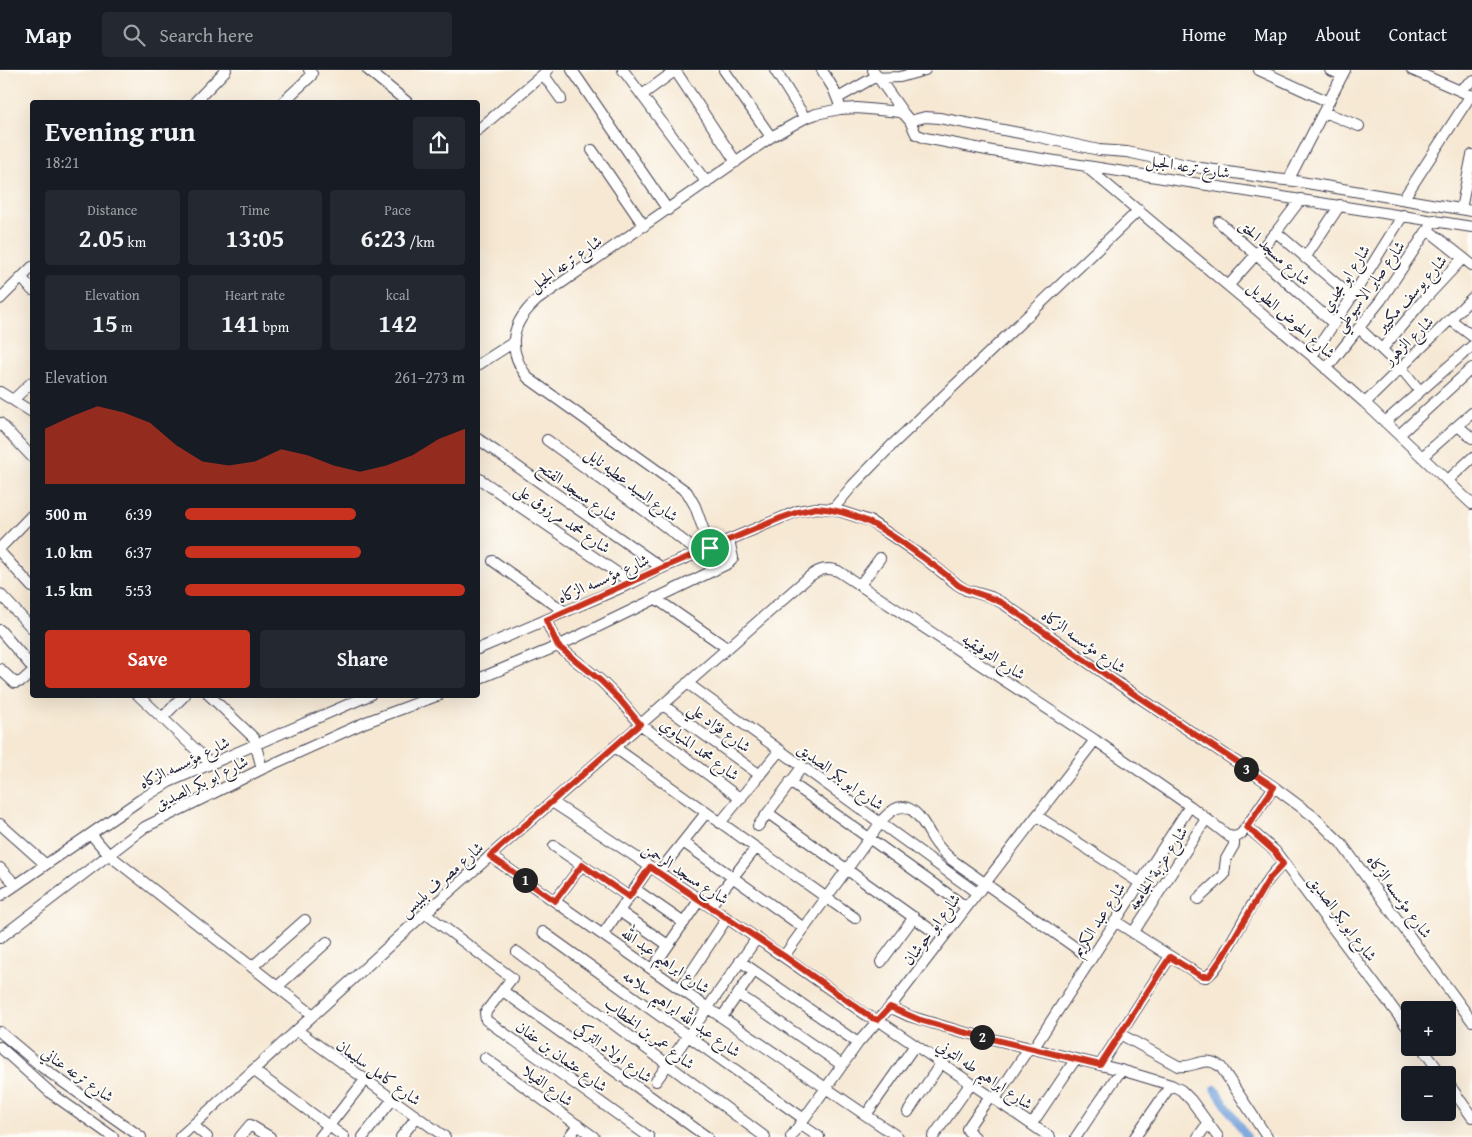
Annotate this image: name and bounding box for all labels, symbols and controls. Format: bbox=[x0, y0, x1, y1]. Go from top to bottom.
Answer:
search box bbox=[102, 12, 452, 57]
text: Map bbox=[25, 17, 72, 52]
icon: search bbox=[120, 21, 148, 49]
text: Search here bbox=[160, 21, 253, 49]
text: Home bbox=[1182, 21, 1226, 48]
text: Map bbox=[1254, 21, 1287, 48]
text: About bbox=[1315, 21, 1361, 48]
text: Contact bbox=[1389, 21, 1447, 48]
text: Evening run bbox=[45, 110, 196, 151]
button: share bbox=[413, 117, 465, 169]
street label: شارع ترعه الجبل bbox=[1144, 148, 1232, 186]
text: 18:21 bbox=[45, 150, 80, 174]
text: Distance bbox=[87, 200, 137, 220]
text: Time bbox=[240, 200, 270, 220]
text: Pace bbox=[384, 200, 411, 220]
street label: شارع مسجد الحق bbox=[1232, 213, 1316, 292]
text: 2.05 bbox=[79, 220, 124, 256]
text: 13:05 bbox=[226, 220, 284, 256]
text: 6:23 bbox=[361, 220, 407, 256]
street label: شارع ترعه الجبل bbox=[523, 229, 608, 299]
text: km bbox=[124, 232, 146, 252]
text: /km bbox=[407, 232, 435, 252]
street label: شارع صابر الاسيوطي bbox=[1328, 235, 1414, 339]
street label: شارع ابو مجدي bbox=[1314, 239, 1378, 318]
street label: شارع يوسف مكيير bbox=[1368, 249, 1454, 340]
street label: شارع الحوض الطويل bbox=[1242, 274, 1341, 365]
text: Elevation bbox=[85, 285, 140, 305]
text: Heart rate bbox=[225, 285, 285, 305]
text: kcal bbox=[386, 285, 410, 305]
text: 15 bbox=[92, 305, 118, 341]
text: 141 bbox=[221, 305, 260, 341]
text: 142 bbox=[378, 305, 417, 341]
street label: شارع الزهور bbox=[1376, 310, 1440, 373]
text: m bbox=[118, 317, 133, 337]
text: bpm bbox=[260, 317, 289, 337]
text: Elevation bbox=[45, 365, 108, 389]
text: 261–273 m bbox=[395, 365, 465, 389]
street label: شارع السيد عطيه نايل bbox=[579, 441, 684, 529]
street label: شارع مسجد الفتح bbox=[531, 455, 623, 530]
street label: شارع محمد مرزوق على bbox=[509, 477, 616, 561]
text: 500 m bbox=[45, 502, 87, 526]
text: 6:39 bbox=[125, 502, 152, 526]
pin bbox=[689, 527, 731, 569]
icon: arrive bbox=[696, 534, 724, 562]
text: 1.0 km bbox=[45, 540, 92, 564]
text: 6:37 bbox=[125, 540, 152, 564]
street label: شارع مؤسسه الزكاه bbox=[553, 547, 654, 611]
text: 1.5 km bbox=[45, 578, 92, 602]
text: 5:53 bbox=[125, 578, 152, 602]
street label: شارع مؤسسه الزكاه bbox=[1036, 603, 1131, 681]
street label: شارع التوفيقيه bbox=[956, 626, 1031, 687]
button: Save bbox=[45, 630, 250, 688]
button: Share bbox=[260, 630, 465, 688]
street label: شارع فؤاد علي bbox=[681, 696, 756, 761]
street label: شارع محمد المنياوي bbox=[654, 712, 745, 788]
street label: شارع مؤسسه الزكاه bbox=[135, 730, 234, 796]
street label: شارع ابو بكر الصديق bbox=[791, 736, 889, 817]
street label: شارع ابو بكر الصديق bbox=[150, 749, 253, 817]
pin: 3 bbox=[1234, 756, 1258, 782]
text: 3 bbox=[1243, 759, 1250, 779]
street label: شارع عزبة الجامعه bbox=[1121, 821, 1195, 916]
street label: شارع مصرف بلبيس bbox=[393, 835, 490, 924]
street label: شارع مسجد الرحمن bbox=[637, 836, 734, 912]
street label: شارع مؤسسه الزكاه bbox=[1360, 849, 1439, 944]
pin: 1 bbox=[512, 868, 538, 892]
text: 1 bbox=[522, 870, 529, 890]
street label: شارع ابو بكر الصديق bbox=[1301, 870, 1383, 967]
street label: شارع عبد الكريم bbox=[1065, 877, 1134, 963]
street label: شارع ابو حوشان bbox=[896, 888, 968, 971]
street label: شارع ابراهيم عبد الله bbox=[614, 921, 715, 1004]
street label: شارع عبد الله ابراهيم سلامه bbox=[615, 963, 746, 1067]
street label: شارع عمر بن الخطاب bbox=[598, 991, 700, 1077]
map controls bbox=[1401, 1001, 1456, 1121]
button: + bbox=[1401, 1001, 1456, 1056]
street label: شارع عثمان بن عفان bbox=[510, 1014, 613, 1099]
street label: شارع اولاد التركي bbox=[569, 1016, 658, 1090]
pin: 2 bbox=[970, 1024, 994, 1050]
text: 2 bbox=[979, 1027, 986, 1047]
street label: شارع كامل سليمان bbox=[330, 1033, 427, 1113]
street label: شارع ابراهيم طه التوني bbox=[929, 1033, 1038, 1119]
street label: شارع ترعه عناني bbox=[36, 1040, 119, 1110]
street label: شارع الفيلا bbox=[516, 1058, 579, 1114]
button: − bbox=[1401, 1066, 1456, 1121]

